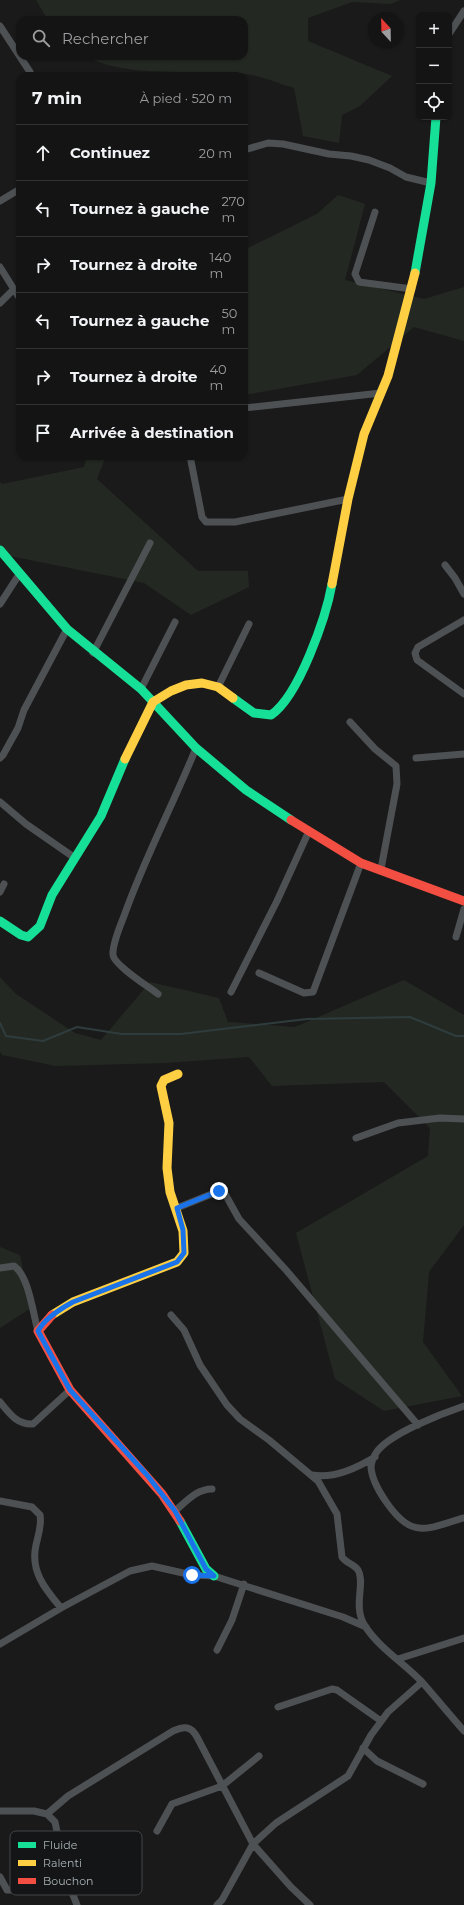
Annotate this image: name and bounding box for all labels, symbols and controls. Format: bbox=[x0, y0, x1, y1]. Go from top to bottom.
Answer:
north arrow bbox=[368, 12, 404, 48]
map controls bbox=[416, 12, 452, 120]
button: + bbox=[416, 12, 452, 48]
search box bbox=[16, 16, 248, 60]
icon: search bbox=[30, 27, 52, 49]
text: Rechercher bbox=[62, 29, 149, 48]
button: − bbox=[416, 48, 452, 84]
button: locate bbox=[416, 84, 452, 120]
text: 7 min bbox=[32, 88, 82, 108]
text: À pied · 520 m bbox=[140, 90, 232, 106]
icon: ahead bbox=[32, 142, 54, 164]
text: Continuez bbox=[70, 143, 150, 162]
text: 20 m bbox=[199, 145, 232, 161]
text: 270 m bbox=[221, 193, 245, 225]
icon: left bbox=[32, 198, 54, 220]
text: Tournez à gauche bbox=[70, 199, 209, 218]
text: 140 m bbox=[210, 249, 231, 281]
icon: right bbox=[32, 254, 54, 276]
text: Tournez à droite bbox=[70, 255, 198, 274]
text: 50 m bbox=[221, 305, 237, 337]
icon: left bbox=[32, 310, 54, 332]
text: Tournez à gauche bbox=[70, 311, 209, 330]
text: 40 m bbox=[210, 361, 227, 393]
icon: right bbox=[32, 366, 54, 388]
text: Tournez à droite bbox=[70, 367, 198, 386]
icon: arrive bbox=[32, 422, 54, 444]
text: Arrivée à destination bbox=[70, 423, 234, 442]
route end bbox=[210, 1182, 228, 1200]
route start bbox=[183, 1566, 201, 1584]
legend bbox=[10, 1831, 142, 1895]
text: Fluide bbox=[43, 1838, 78, 1852]
text: Ralenti bbox=[43, 1856, 82, 1870]
text: Bouchon bbox=[43, 1874, 93, 1888]

